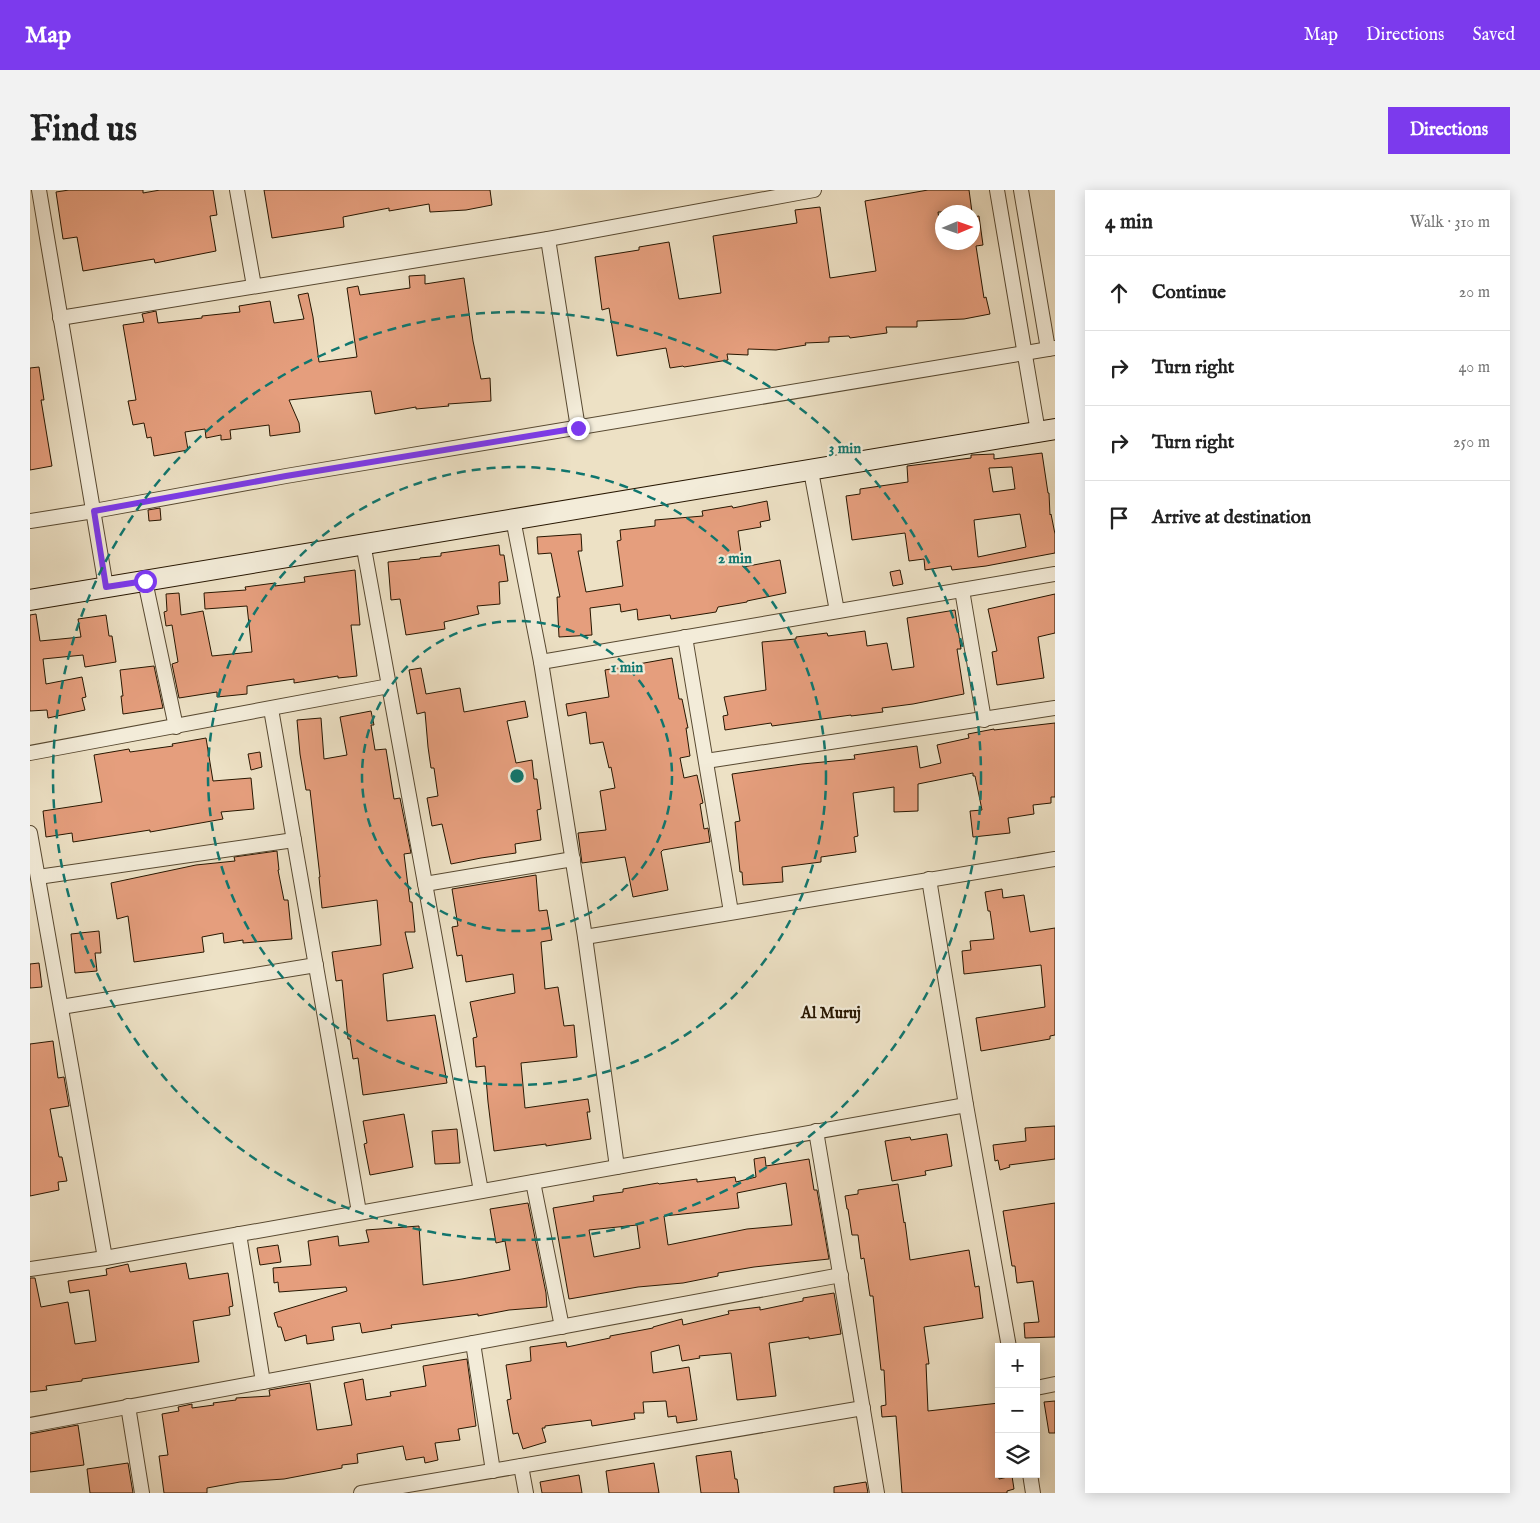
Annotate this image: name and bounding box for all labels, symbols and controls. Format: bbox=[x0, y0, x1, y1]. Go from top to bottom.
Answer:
text: Map bbox=[25, 20, 71, 51]
text: Map bbox=[1304, 24, 1338, 47]
text: Directions bbox=[1366, 24, 1444, 47]
text: Saved bbox=[1472, 24, 1515, 47]
button: Directions bbox=[1388, 107, 1510, 154]
text: Find us bbox=[30, 108, 137, 153]
north arrow bbox=[935, 205, 980, 250]
text: 4 min bbox=[1105, 209, 1153, 236]
text: Walk · 310 m bbox=[1410, 213, 1490, 233]
icon: ahead bbox=[1105, 279, 1133, 307]
text: Continue bbox=[1152, 281, 1226, 305]
text: 20 m bbox=[1459, 283, 1490, 303]
icon: right bbox=[1105, 354, 1133, 382]
text: Turn right bbox=[1152, 356, 1234, 380]
text: 40 m bbox=[1458, 358, 1490, 378]
route end bbox=[567, 417, 590, 440]
icon: right bbox=[1105, 429, 1133, 457]
text: Turn right bbox=[1152, 431, 1234, 455]
text: 250 m bbox=[1453, 433, 1490, 453]
text: 3 min bbox=[829, 439, 861, 458]
icon: arrive bbox=[1105, 504, 1133, 532]
text: Arrive at destination bbox=[1152, 506, 1311, 530]
text: 2 min bbox=[718, 549, 752, 568]
route start bbox=[134, 570, 157, 593]
text: 1 min bbox=[611, 658, 643, 677]
centre of rings bbox=[508, 767, 526, 785]
district label: Al Muruj bbox=[800, 1004, 861, 1024]
map controls bbox=[995, 1343, 1040, 1478]
button: + bbox=[995, 1343, 1040, 1388]
button: − bbox=[995, 1388, 1040, 1433]
button: layers bbox=[995, 1433, 1040, 1478]

